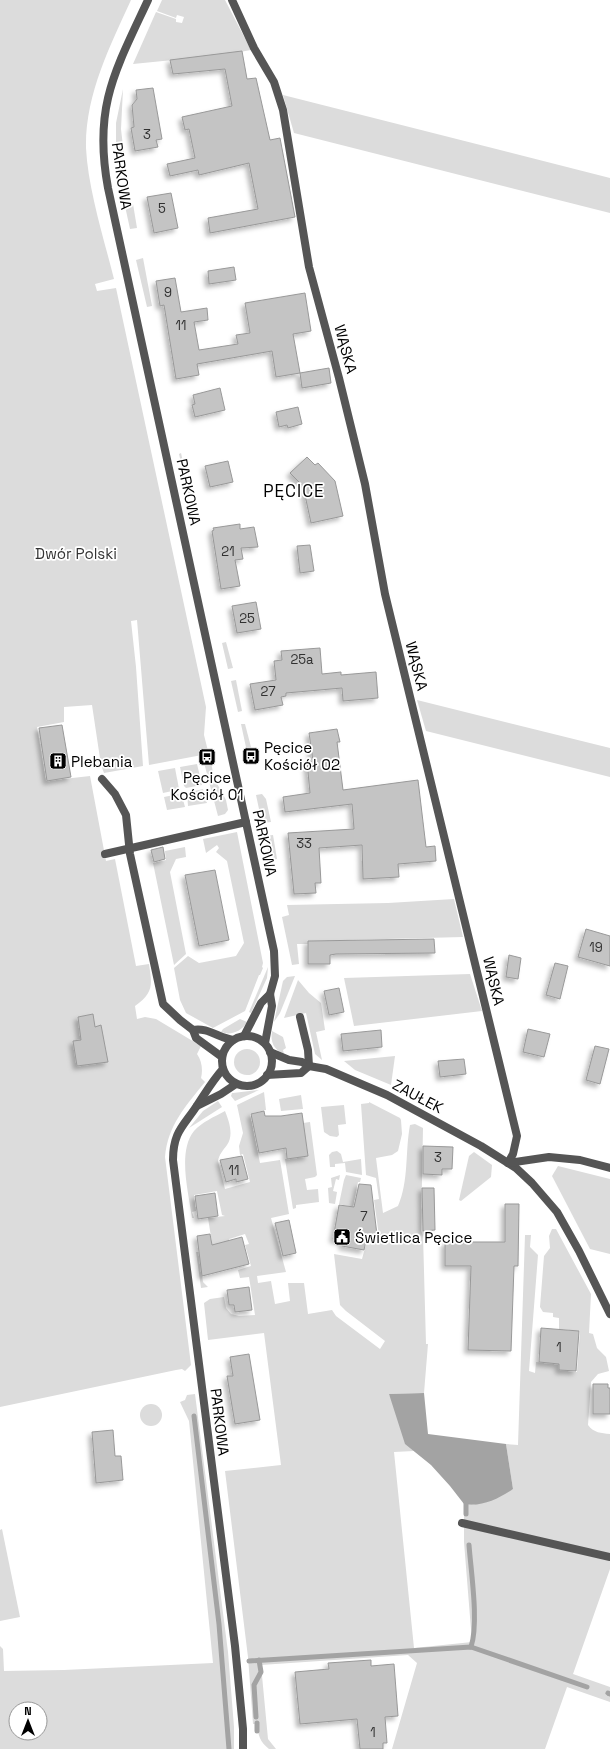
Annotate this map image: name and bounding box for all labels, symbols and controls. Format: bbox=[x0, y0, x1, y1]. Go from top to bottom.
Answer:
house number: 3 bbox=[143, 126, 151, 143]
street label: PARKOWA bbox=[108, 141, 136, 211]
house number: 5 bbox=[158, 200, 166, 217]
house number: 9 bbox=[164, 284, 172, 301]
house number: 11 bbox=[176, 317, 186, 334]
street label: WĄSKA bbox=[330, 322, 362, 376]
street label: PARKOWA bbox=[173, 457, 205, 528]
district label: PĘCICE bbox=[263, 480, 325, 502]
house number: 21 bbox=[221, 543, 235, 560]
park label: Dwór Polski bbox=[35, 544, 117, 563]
house number: 25 bbox=[239, 610, 255, 627]
street label: WĄSKA bbox=[402, 639, 432, 693]
house number: 25a bbox=[290, 651, 314, 668]
house number: 27 bbox=[260, 683, 276, 700]
place label: Pęcice Kościół 02 bbox=[264, 738, 340, 774]
bus stop icon: Pęcice Kościół 02 bbox=[241, 746, 261, 766]
bus stop icon: Pęcice Kościół 01 bbox=[197, 747, 217, 767]
building icon: Plebania bbox=[48, 751, 68, 771]
place label: Plebania bbox=[71, 752, 133, 771]
place label: Pęcice Kościół 01 bbox=[170, 768, 244, 804]
street label: PARKOWA bbox=[249, 808, 281, 879]
house number: 33 bbox=[296, 835, 312, 852]
house number: 19 bbox=[589, 939, 603, 956]
street label: WĄSKA bbox=[479, 955, 509, 1008]
street label: ZAUŁEK bbox=[389, 1075, 447, 1117]
house number: 3 bbox=[434, 1149, 442, 1166]
house number: 11 bbox=[229, 1162, 239, 1179]
house number: 7 bbox=[360, 1208, 368, 1225]
public building icon: Świetlica Pęcice bbox=[332, 1227, 352, 1247]
place label: Świetlica Pęcice bbox=[355, 1228, 472, 1247]
house number: 1 bbox=[556, 1339, 562, 1356]
street label: PARKOWA bbox=[206, 1387, 234, 1457]
north arrow bbox=[8, 1701, 48, 1741]
text: N bbox=[24, 1704, 32, 1718]
house number: 1 bbox=[370, 1724, 376, 1741]

